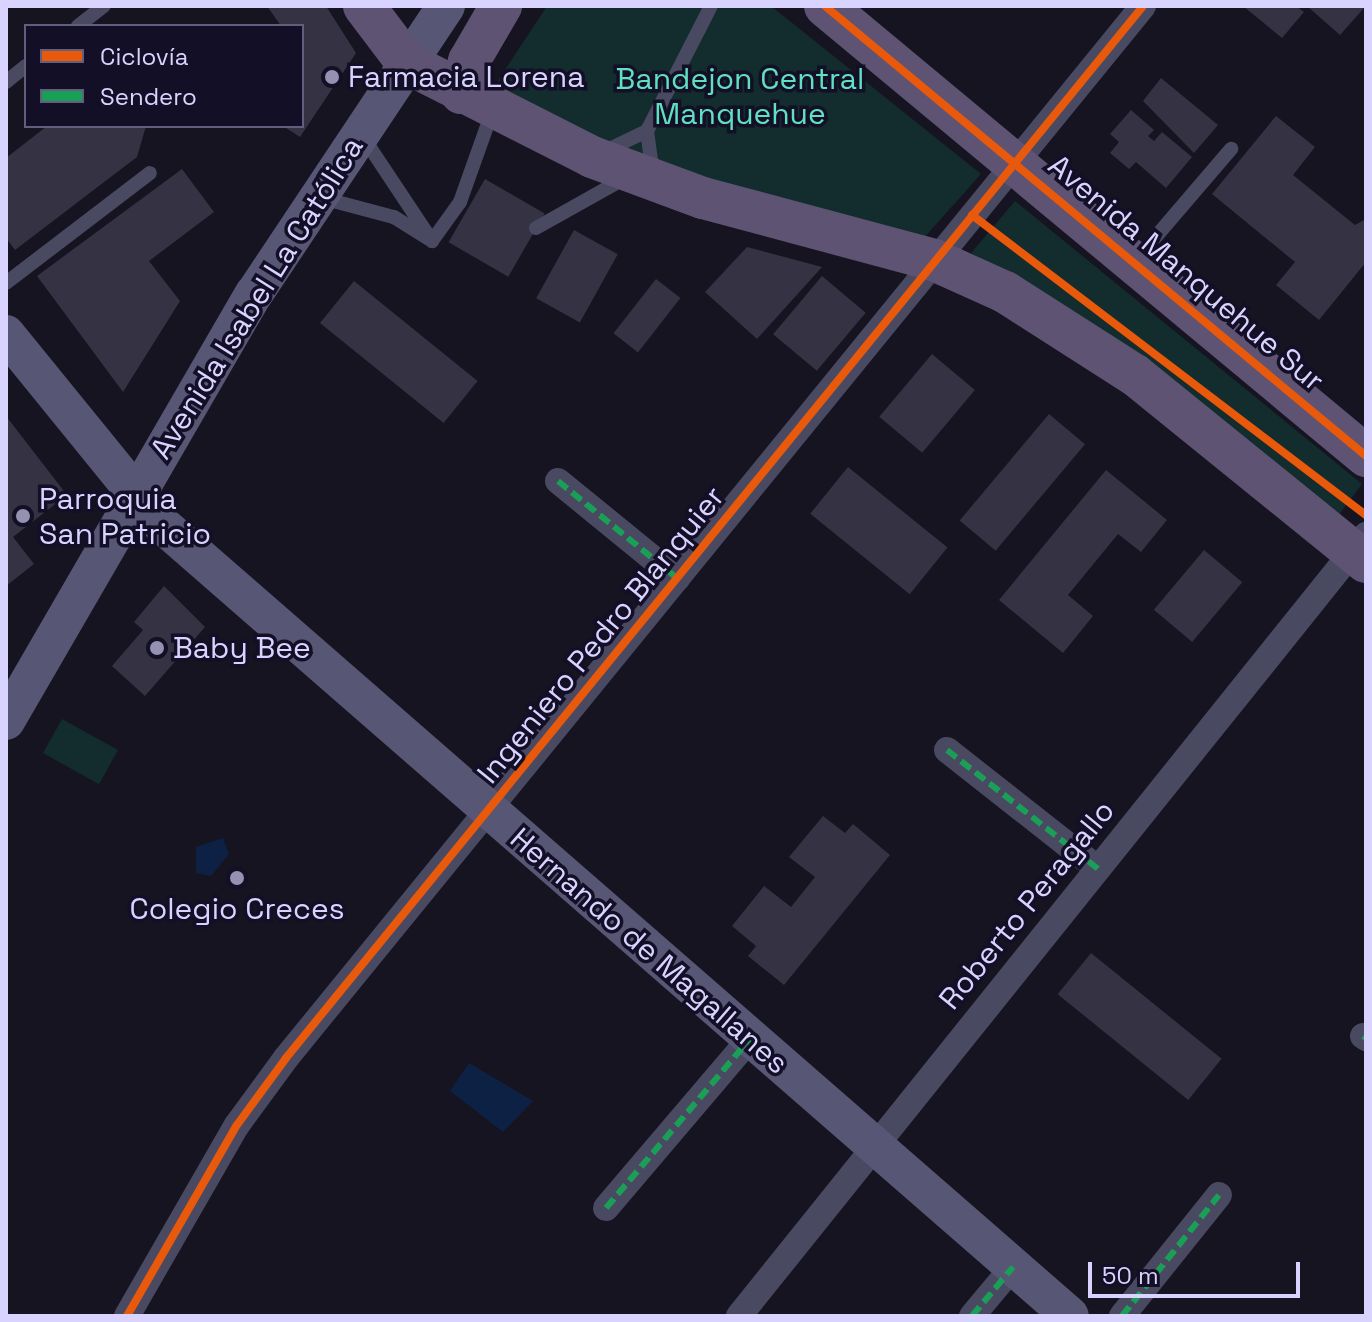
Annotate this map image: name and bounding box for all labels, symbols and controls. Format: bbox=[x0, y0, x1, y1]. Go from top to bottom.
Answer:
legend bbox=[24, 24, 304, 128]
text: Ciclovía bbox=[100, 41, 188, 72]
place label: Farmacia Lorena bbox=[348, 59, 584, 95]
park label: Bandejon Central Manquehue bbox=[616, 61, 864, 132]
marker: Farmacia Lorena bbox=[323, 68, 341, 86]
text: Sendero bbox=[100, 81, 197, 112]
street label: Avenida Isabel La Católica bbox=[143, 130, 371, 466]
street label: Avenida Manquehue Sur bbox=[1041, 147, 1331, 399]
street label: Ingeniero Pedro Blanquier bbox=[470, 479, 732, 791]
place label: Parroquia San Patricio bbox=[39, 481, 211, 552]
marker: Parroquia San Patricio bbox=[14, 507, 32, 525]
place label: Baby Bee bbox=[173, 630, 311, 666]
marker: Baby Bee bbox=[148, 639, 166, 657]
street label: Roberto Peragallo bbox=[932, 793, 1122, 1017]
street label: Hernando de Magallanes bbox=[503, 821, 795, 1081]
marker: Colegio Creces bbox=[228, 869, 246, 887]
place label: Colegio Creces bbox=[129, 891, 345, 927]
scale bar bbox=[1092, 1246, 1304, 1296]
text: 50 m bbox=[1102, 1260, 1159, 1291]

